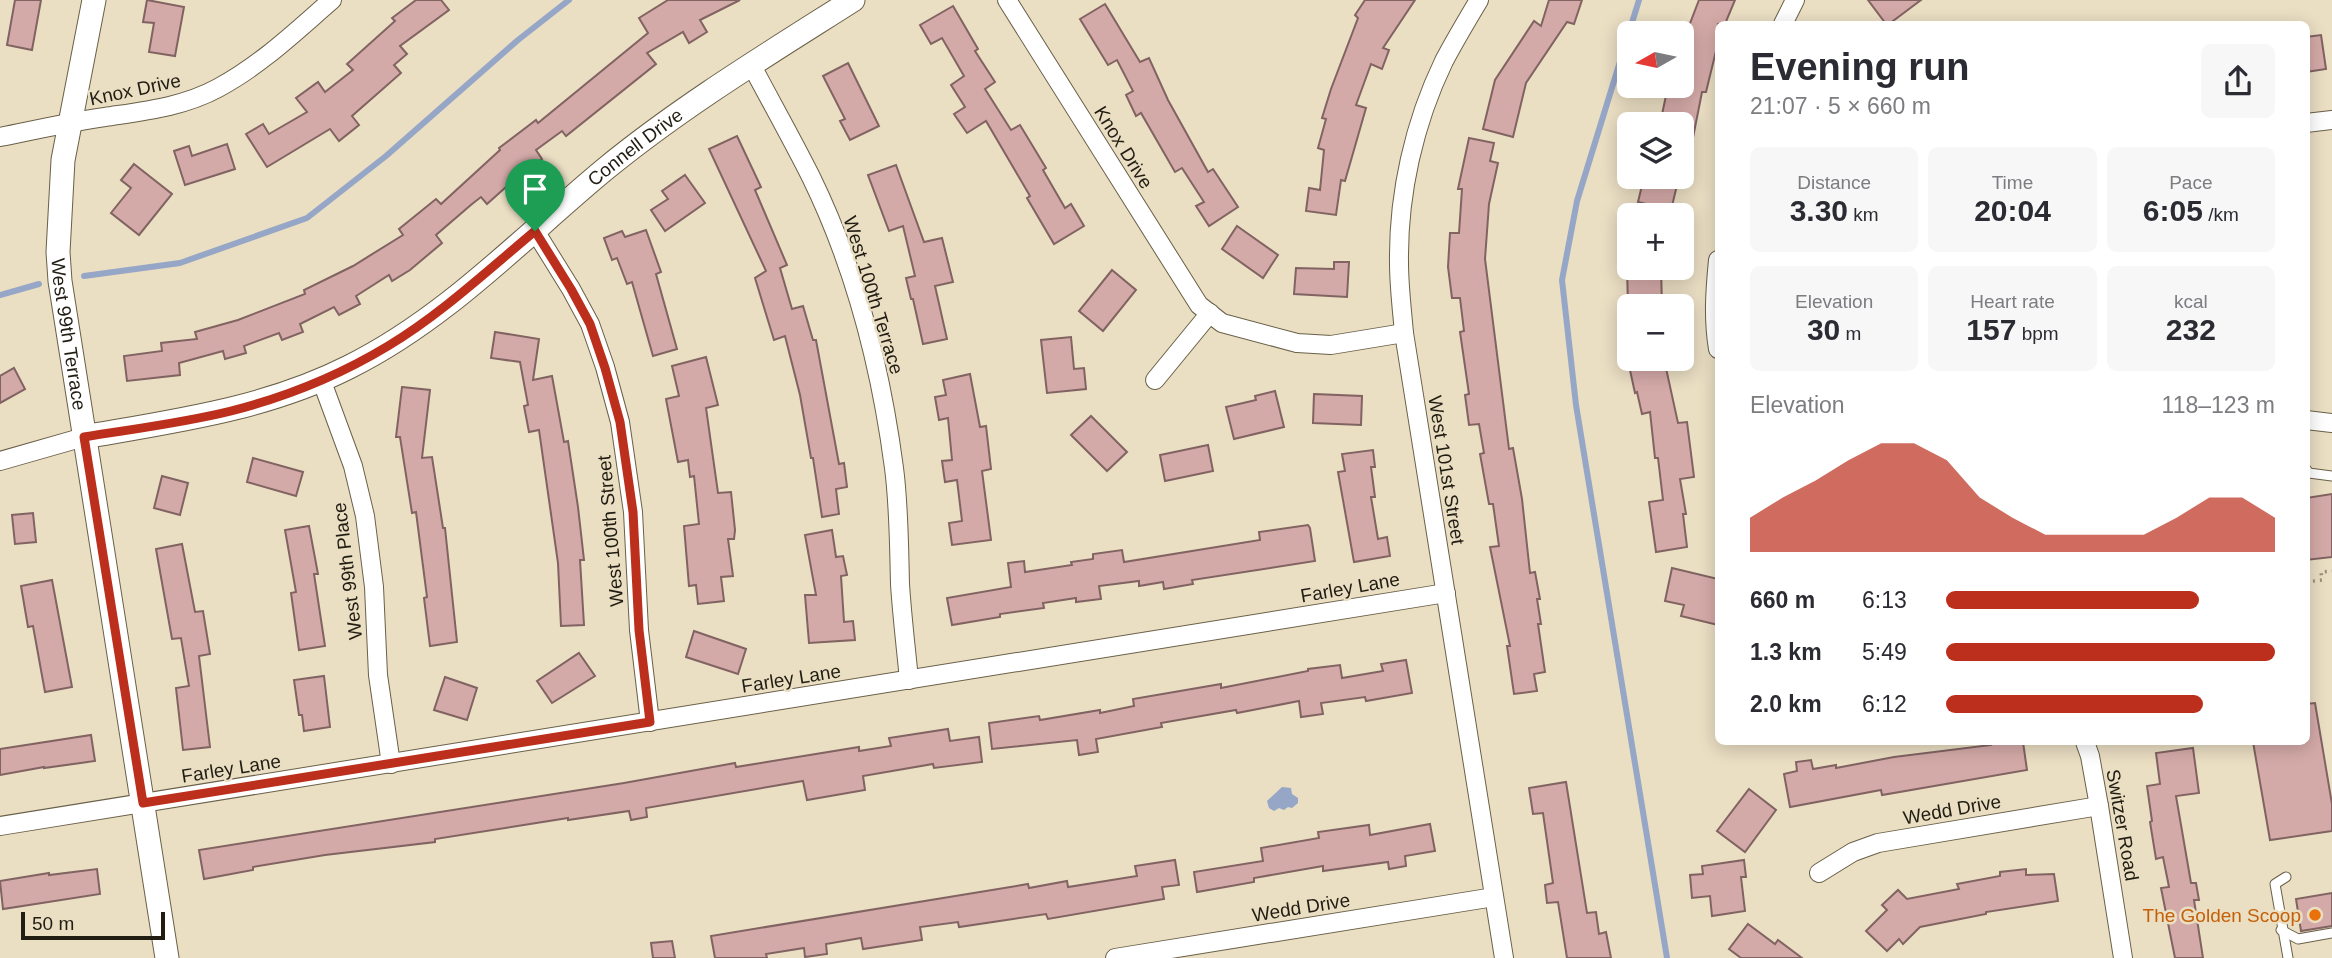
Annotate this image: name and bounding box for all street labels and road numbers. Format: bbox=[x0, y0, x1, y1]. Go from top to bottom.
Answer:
street label: Knox Drive bbox=[87, 70, 183, 109]
street label: Knox Drive bbox=[1090, 102, 1157, 192]
street label: Connell Drive bbox=[583, 104, 687, 190]
street label: West 100th Terrace bbox=[839, 214, 908, 377]
street label: West 99th Terrace bbox=[47, 257, 90, 412]
street label: West 101st Street bbox=[1424, 394, 1469, 547]
street label: West 100th Street bbox=[593, 454, 628, 607]
street label: West 99th Place bbox=[329, 501, 366, 641]
street label: Farley Lane bbox=[1299, 568, 1401, 607]
street label: Farley Lane bbox=[740, 660, 842, 697]
street label: Farley Lane bbox=[180, 750, 282, 787]
street label: Switzer Road bbox=[2102, 768, 2143, 883]
street label: Wedd Drive bbox=[1902, 791, 2003, 828]
street label: Wedd Drive bbox=[1251, 889, 1352, 926]

